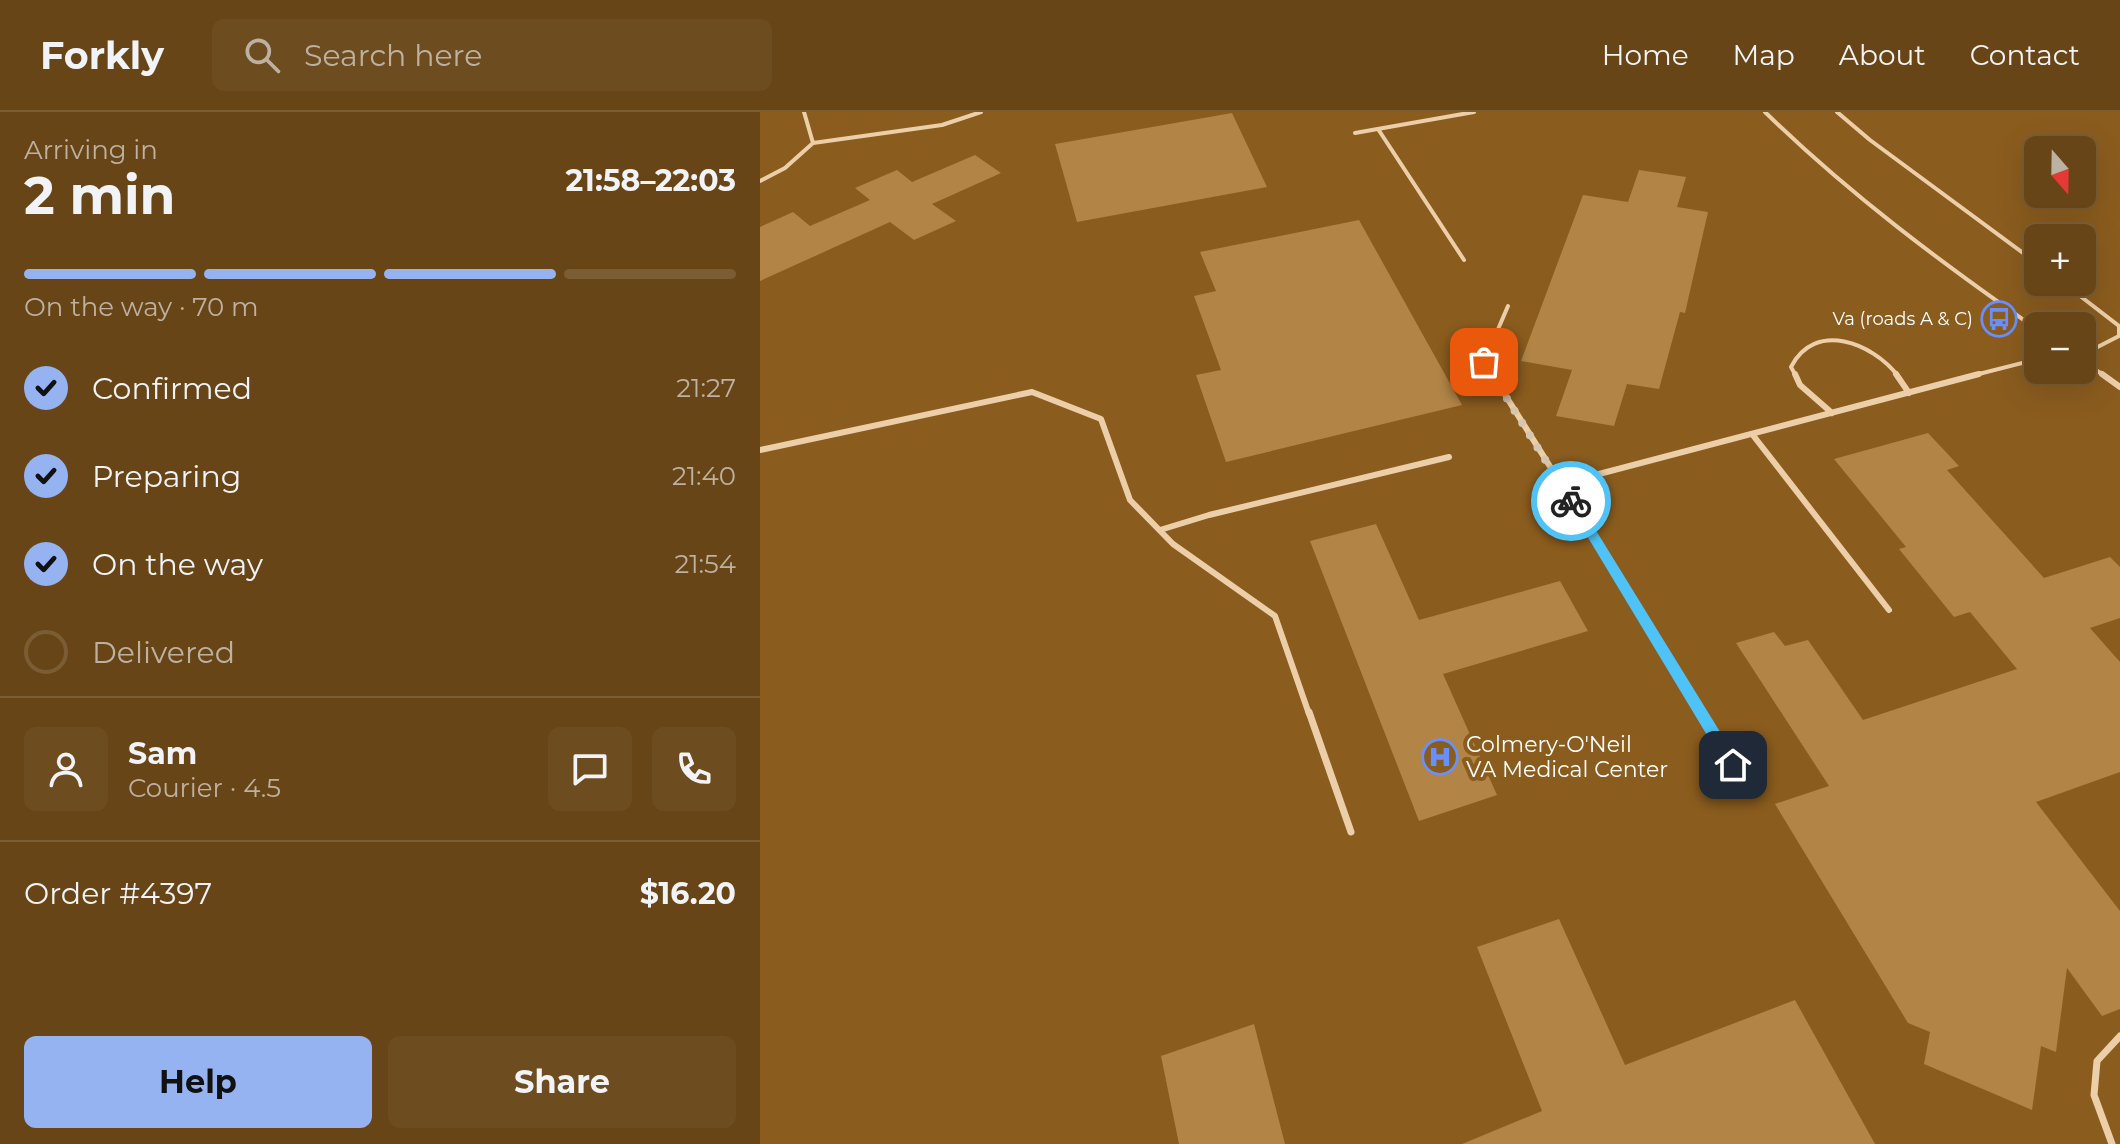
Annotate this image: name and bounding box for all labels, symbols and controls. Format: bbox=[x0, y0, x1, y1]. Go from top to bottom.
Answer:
search box bbox=[212, 19, 772, 91]
text: Forkly bbox=[40, 32, 164, 79]
icon: search bbox=[240, 33, 284, 77]
text: Search here bbox=[304, 37, 482, 74]
text: Home bbox=[1602, 38, 1689, 72]
text: Map bbox=[1733, 38, 1795, 72]
text: About bbox=[1839, 38, 1926, 72]
text: Contact bbox=[1970, 38, 2080, 72]
text: Arriving in bbox=[24, 134, 158, 166]
north arrow bbox=[2024, 136, 2096, 208]
map controls bbox=[2024, 136, 2096, 384]
text: 21:58–22:03 bbox=[565, 162, 736, 199]
text: 2 min bbox=[24, 164, 176, 227]
button: + bbox=[2024, 224, 2096, 296]
text: On the way · 70 m bbox=[24, 291, 259, 323]
bus stop icon: Va (roads A & C) bbox=[1980, 300, 2018, 338]
place label: Va (roads A & C) bbox=[1833, 308, 1973, 330]
button: − bbox=[2024, 312, 2096, 384]
pin bbox=[1450, 328, 1518, 396]
icon: bag bbox=[1462, 340, 1506, 384]
icon: check bbox=[24, 366, 68, 410]
text: Confirmed bbox=[92, 370, 252, 407]
text: 21:27 bbox=[676, 372, 736, 404]
icon: check bbox=[24, 454, 68, 498]
text: Preparing bbox=[92, 458, 241, 495]
text: 21:40 bbox=[672, 460, 736, 492]
courier bbox=[1531, 461, 1611, 541]
icon: bike bbox=[1549, 479, 1593, 523]
icon: check bbox=[24, 542, 68, 586]
text: On the way bbox=[92, 546, 263, 583]
text: 21:54 bbox=[674, 548, 736, 580]
text: Delivered bbox=[92, 634, 235, 671]
button: person bbox=[24, 727, 108, 811]
button: chat bbox=[548, 727, 632, 811]
button: phone bbox=[652, 727, 736, 811]
place label: Colmery-O'Neil VA Medical Center bbox=[1466, 731, 1668, 783]
pin bbox=[1699, 731, 1767, 799]
text: Sam bbox=[128, 735, 197, 772]
hospital icon: Colmery-O'Neil VA Medical Center bbox=[1421, 738, 1459, 776]
icon: home bbox=[1711, 743, 1755, 787]
text: Courier · 4.5 bbox=[128, 772, 281, 804]
text: Order #4397 bbox=[24, 875, 212, 912]
text: $16.20 bbox=[640, 875, 736, 912]
button: Help bbox=[24, 1036, 372, 1128]
button: Share bbox=[388, 1036, 736, 1128]

